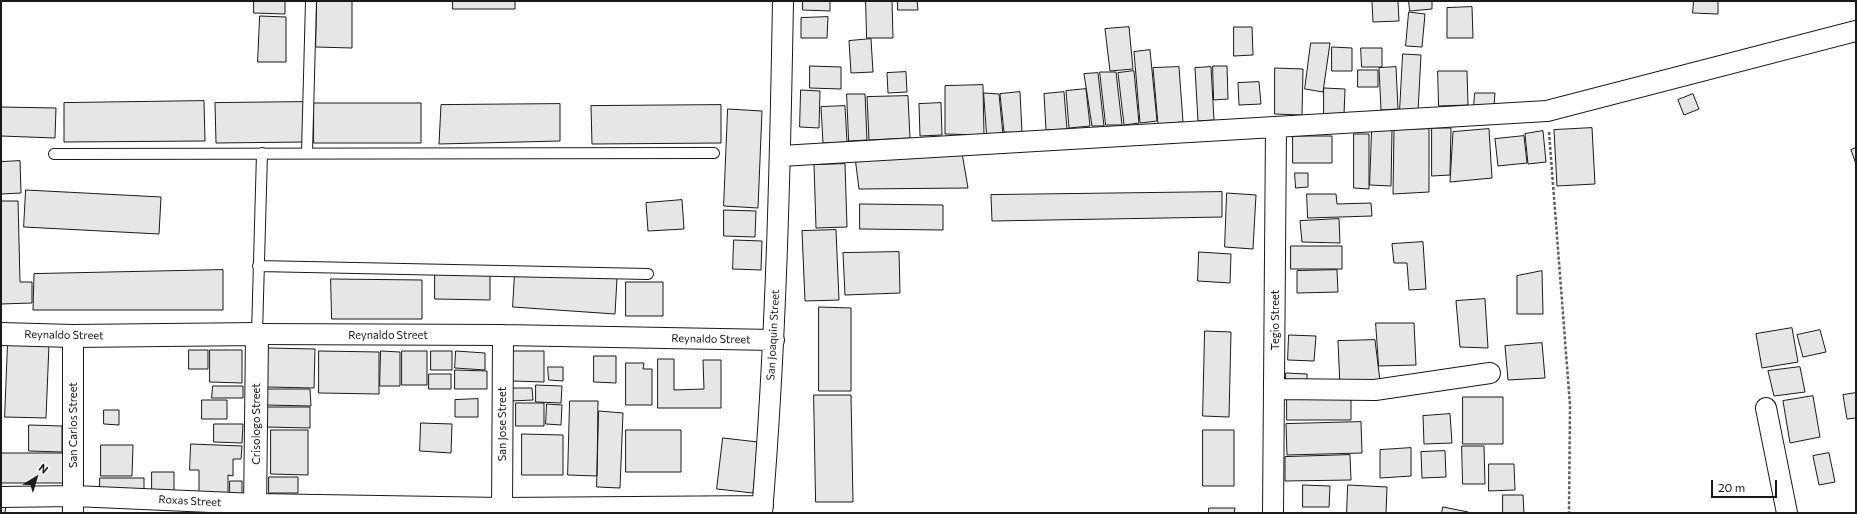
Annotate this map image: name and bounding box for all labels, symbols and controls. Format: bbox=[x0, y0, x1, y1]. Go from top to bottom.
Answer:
street label: San Joaquin Street bbox=[764, 289, 782, 381]
street label: Tegio Street bbox=[1268, 290, 1282, 350]
street label: Reynaldo Street bbox=[24, 328, 104, 342]
street label: Reynaldo Street bbox=[348, 328, 428, 342]
street label: Reynaldo Street bbox=[671, 332, 751, 346]
street label: San Carlos Street bbox=[66, 382, 80, 468]
street label: Crisologo Street bbox=[249, 383, 263, 465]
street label: San Jose Street bbox=[495, 387, 509, 461]
north arrow bbox=[16, 458, 56, 498]
text: N bbox=[36, 460, 51, 476]
scale bar bbox=[1713, 472, 1779, 498]
text: 20 m bbox=[1718, 480, 1745, 494]
street label: Roxas Street bbox=[158, 493, 222, 509]

